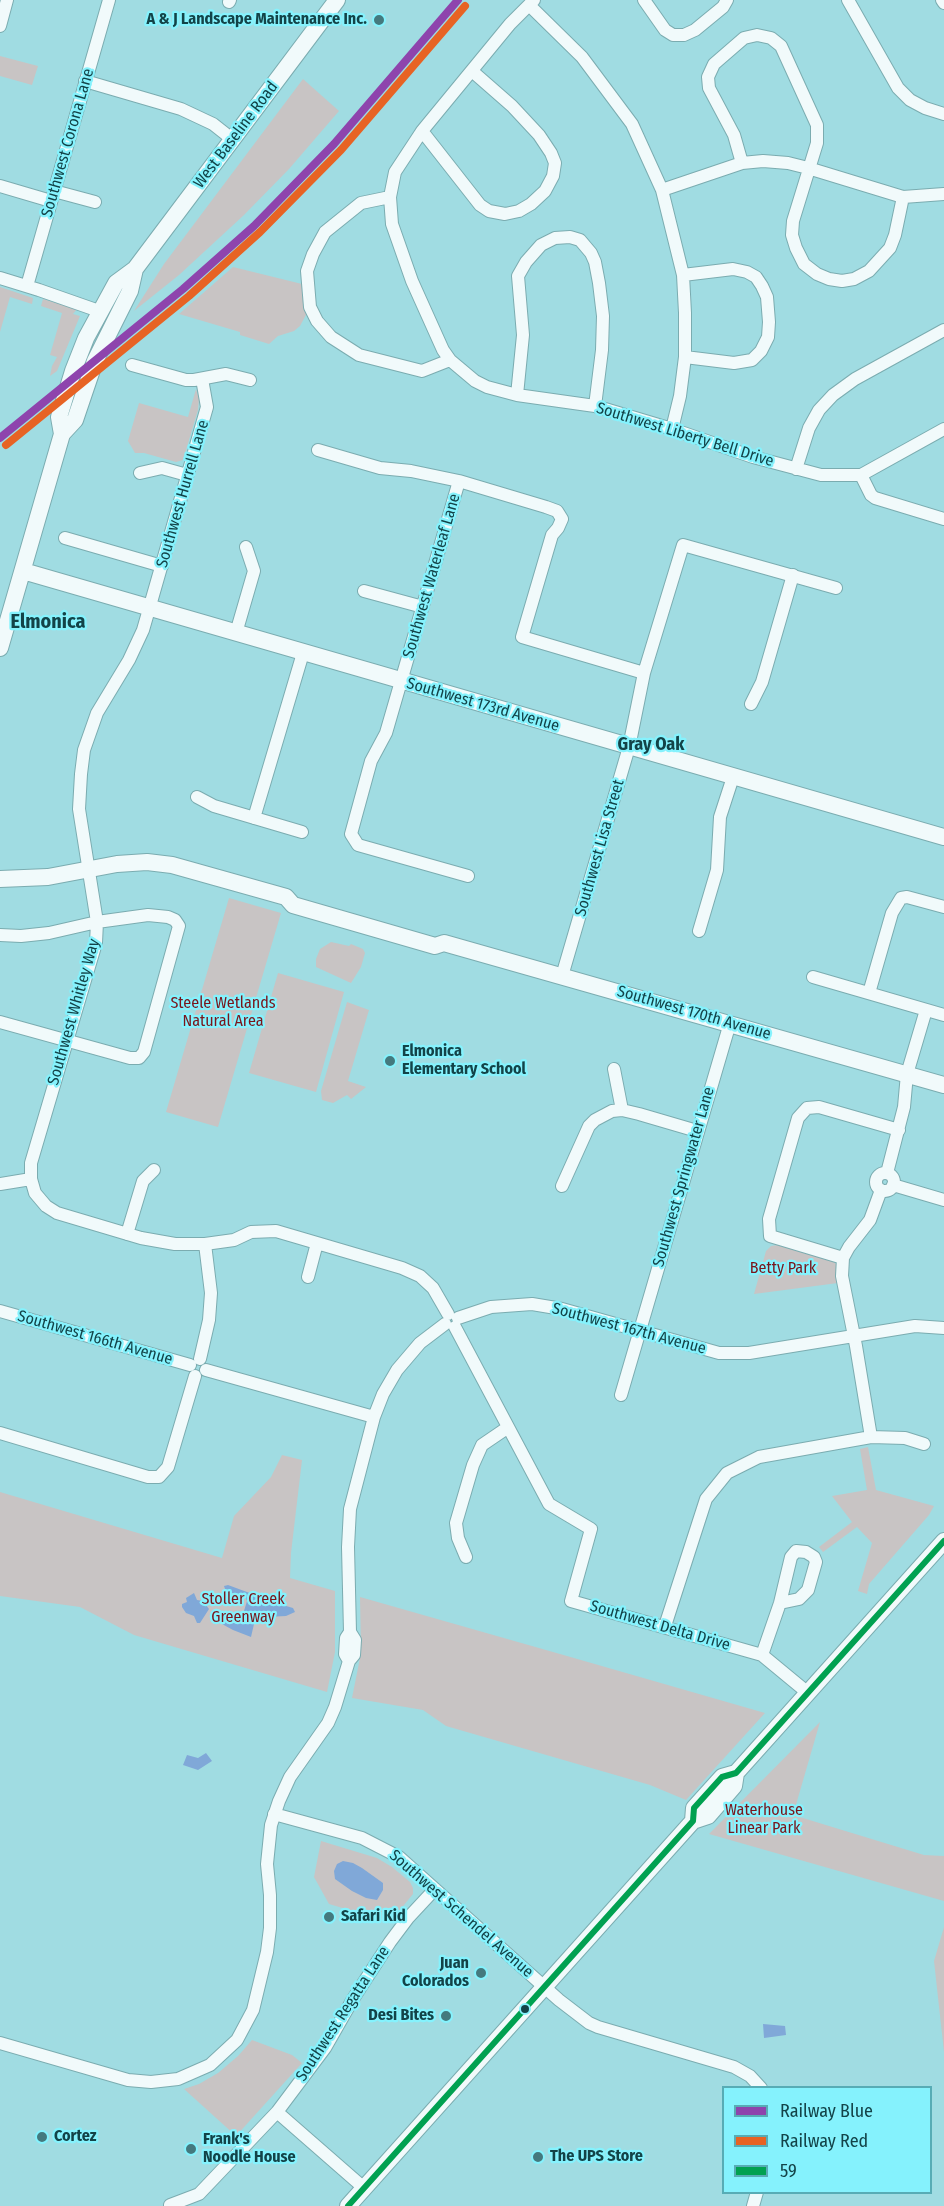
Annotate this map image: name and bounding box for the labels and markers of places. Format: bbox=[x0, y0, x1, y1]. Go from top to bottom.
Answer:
place label: A & J Landscape Maintenance Inc. bbox=[147, 10, 367, 30]
marker: A & J Landscape Maintenance Inc. bbox=[372, 13, 386, 27]
place label: Elmonica Elementary School bbox=[402, 1042, 526, 1080]
marker: Elmonica Elementary School bbox=[383, 1054, 397, 1068]
place label: Safari Kid bbox=[341, 1907, 406, 1927]
marker: Safari Kid bbox=[322, 1910, 336, 1924]
place label: Juan Colorados bbox=[402, 1954, 469, 1992]
marker: Juan Colorados bbox=[474, 1966, 488, 1980]
unlabelled marker bbox=[519, 2003, 531, 2015]
place label: Desi Bites bbox=[368, 2006, 434, 2026]
marker: Desi Bites bbox=[439, 2009, 453, 2023]
place label: Cortez bbox=[54, 2127, 96, 2147]
marker: Cortez bbox=[35, 2130, 49, 2144]
place label: Frank's Noodle House bbox=[203, 2130, 296, 2168]
marker: Frank's Noodle House bbox=[184, 2142, 198, 2156]
place label: The UPS Store bbox=[550, 2147, 643, 2167]
marker: The UPS Store bbox=[531, 2150, 545, 2164]

